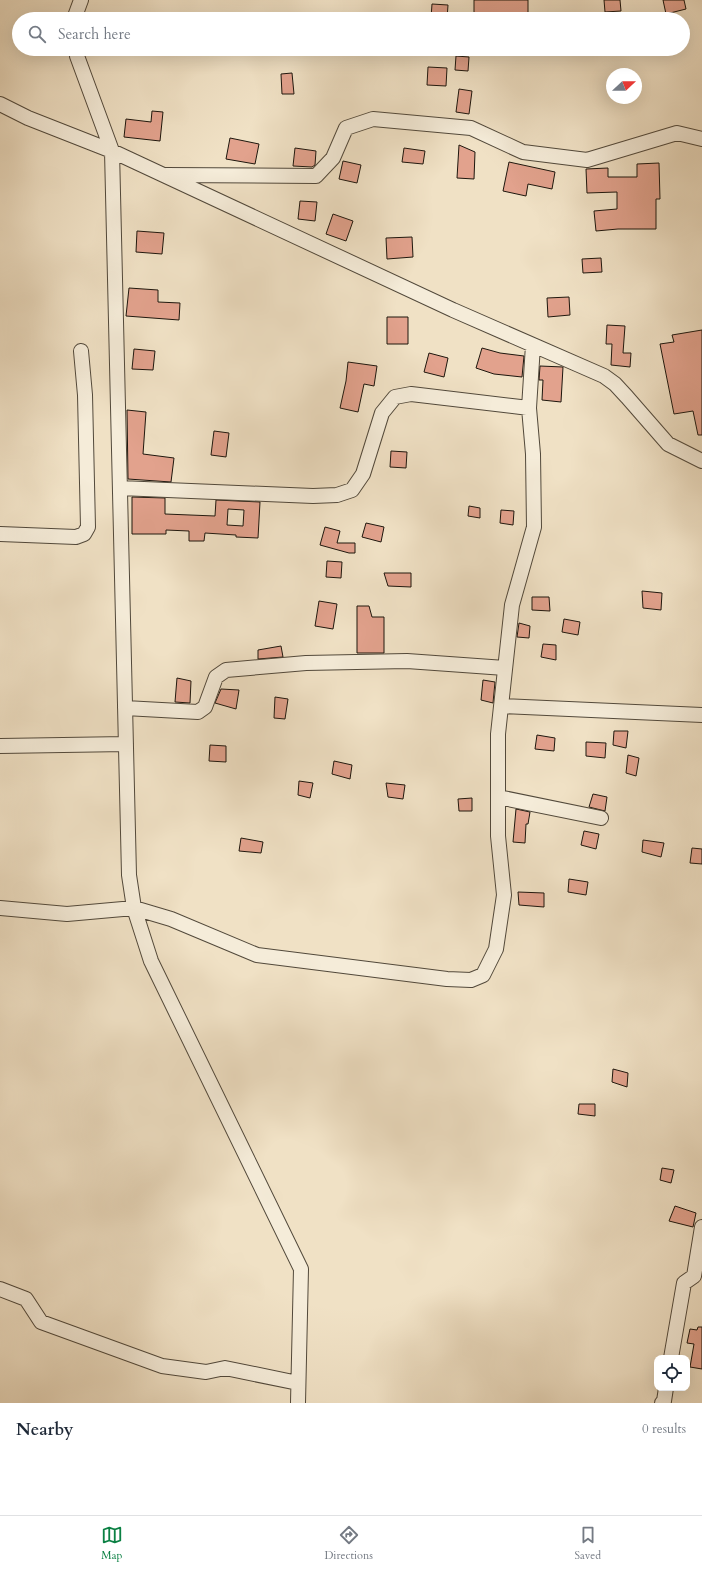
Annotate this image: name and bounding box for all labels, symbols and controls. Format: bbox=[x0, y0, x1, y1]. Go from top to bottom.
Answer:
search box bbox=[12, 12, 690, 56]
icon: search bbox=[26, 23, 48, 45]
text: Search here bbox=[58, 24, 131, 44]
north arrow bbox=[606, 68, 642, 104]
map controls bbox=[654, 1355, 690, 1391]
button: locate bbox=[654, 1355, 690, 1391]
text: Nearby bbox=[16, 1418, 73, 1441]
text: 0 results bbox=[642, 1420, 686, 1438]
tab: Map bbox=[101, 1524, 123, 1563]
tab: Directions bbox=[324, 1524, 373, 1563]
tab: Saved bbox=[575, 1524, 601, 1563]

